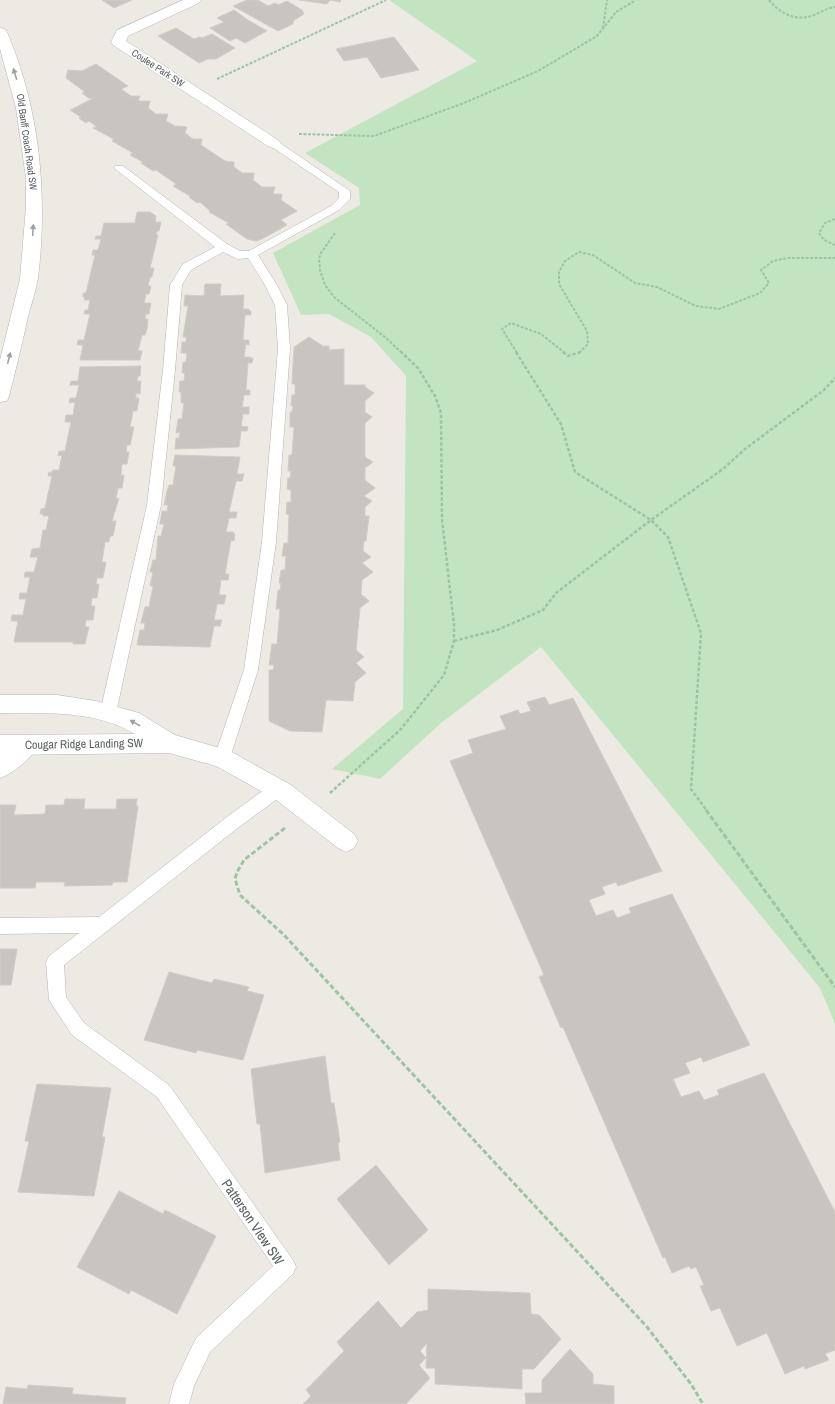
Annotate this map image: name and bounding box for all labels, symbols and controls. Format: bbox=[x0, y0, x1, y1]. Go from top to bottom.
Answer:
street label: Coulee Park SW bbox=[129, 46, 187, 90]
one-way arrow bbox=[12, 68, 18, 80]
street label: Old Banff Coach Road SW bbox=[14, 93, 40, 191]
one-way arrow bbox=[29, 224, 36, 236]
one-way arrow bbox=[6, 351, 12, 363]
one-way arrow bbox=[129, 720, 141, 727]
street label: Cougar Ridge Landing SW bbox=[25, 735, 144, 753]
street label: Patterson View SW bbox=[218, 1176, 288, 1268]

